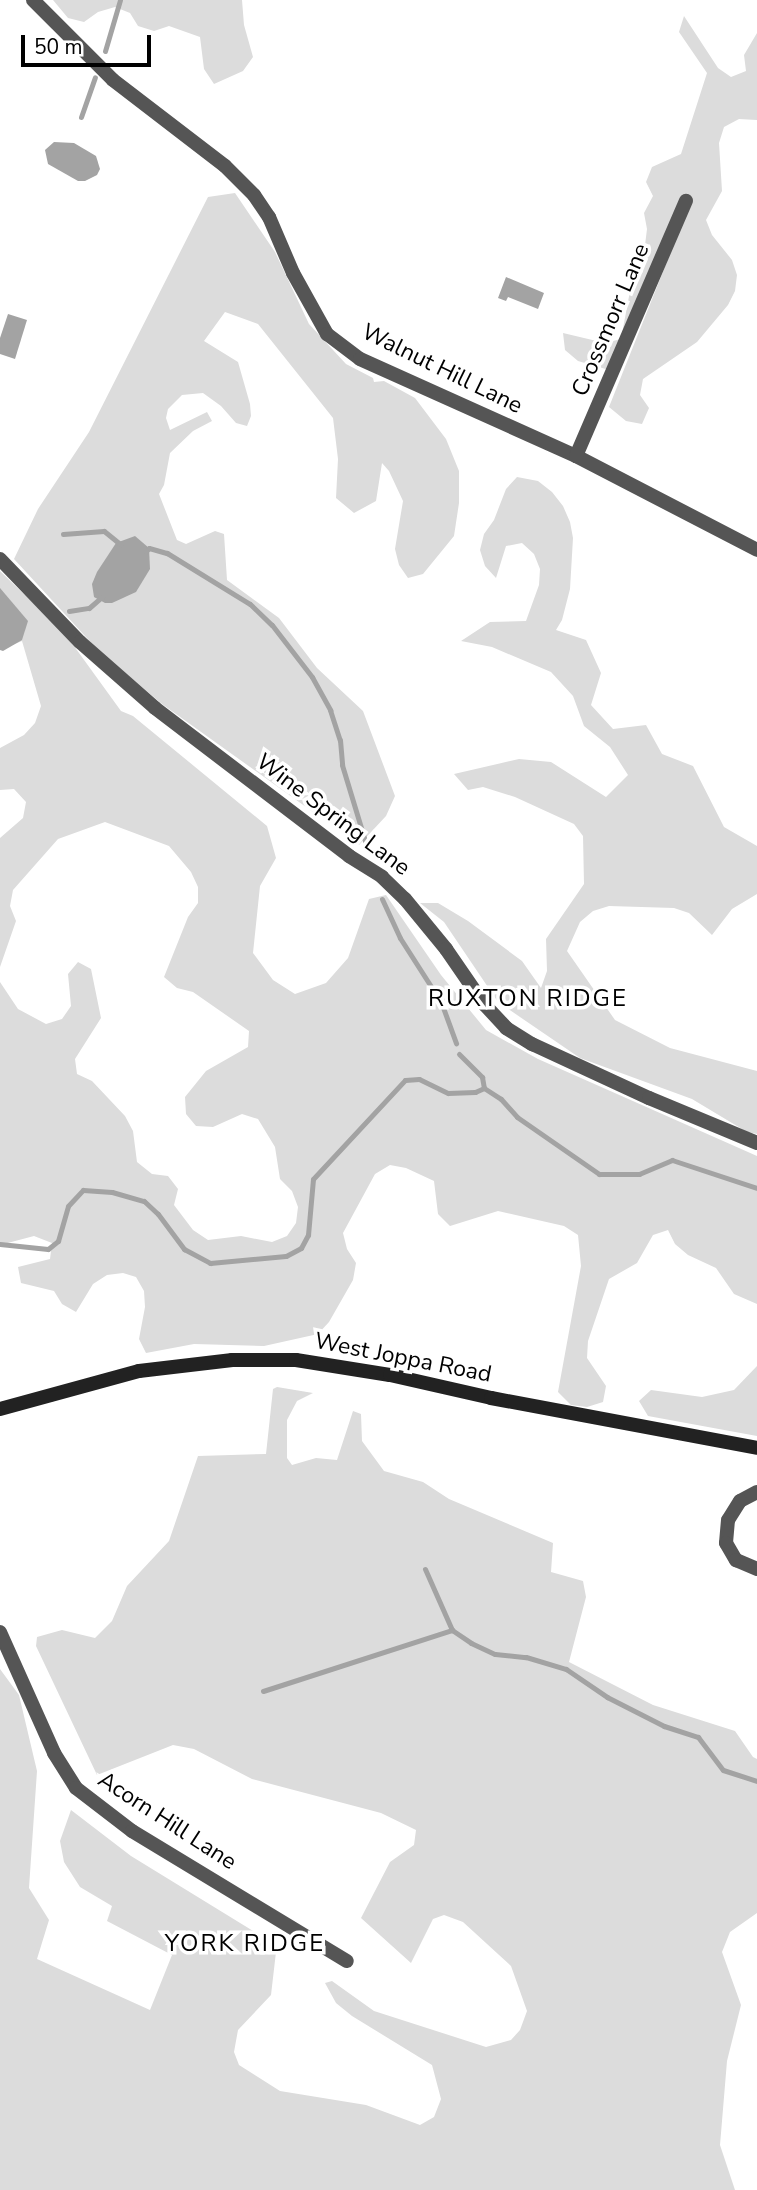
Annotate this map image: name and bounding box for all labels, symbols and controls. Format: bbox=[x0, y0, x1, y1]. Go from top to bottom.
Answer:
scale bar bbox=[24, 21, 154, 65]
text: 50 m bbox=[34, 33, 83, 61]
street label: Crossmorr Lane bbox=[566, 239, 656, 401]
street label: Walnut Hill Lane bbox=[357, 318, 527, 420]
street label: Wine Spring Lane bbox=[251, 748, 415, 882]
district label: RUXTON RIDGE bbox=[429, 985, 627, 1013]
street label: West Joppa Road bbox=[312, 1327, 494, 1389]
street label: Acorn Hill Lane bbox=[93, 1766, 241, 1876]
district label: YORK RIDGE bbox=[166, 1930, 324, 1958]

